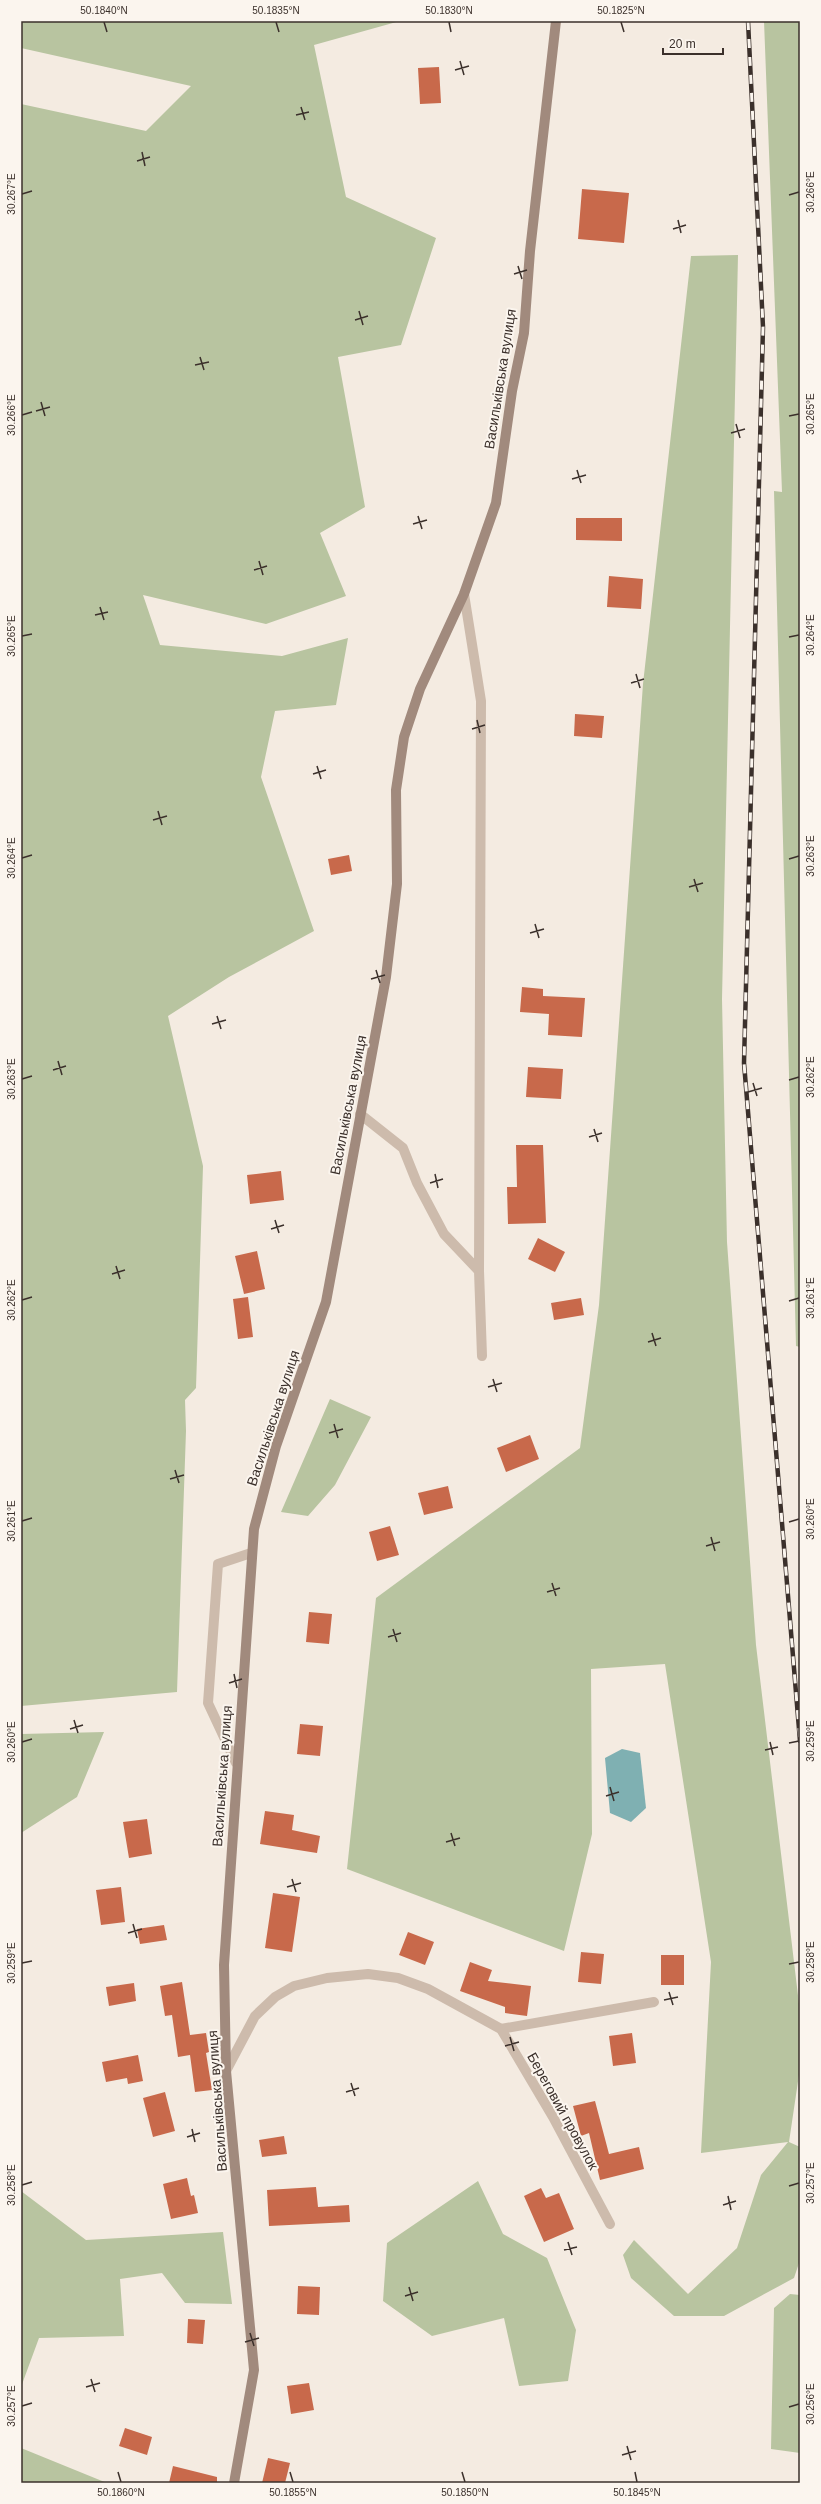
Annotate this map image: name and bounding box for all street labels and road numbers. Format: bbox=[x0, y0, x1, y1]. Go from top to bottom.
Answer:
street label: Васильківська вулиця bbox=[481, 308, 519, 450]
street label: Васильківська вулиця bbox=[327, 1034, 369, 1176]
street label: Васильківська вулиця bbox=[243, 1348, 303, 1488]
street label: Васильківська вулиця bbox=[209, 1705, 235, 1847]
street label: Васильківська вулиця bbox=[204, 2030, 230, 2172]
street label: Береговий провулок bbox=[524, 2050, 602, 2173]

